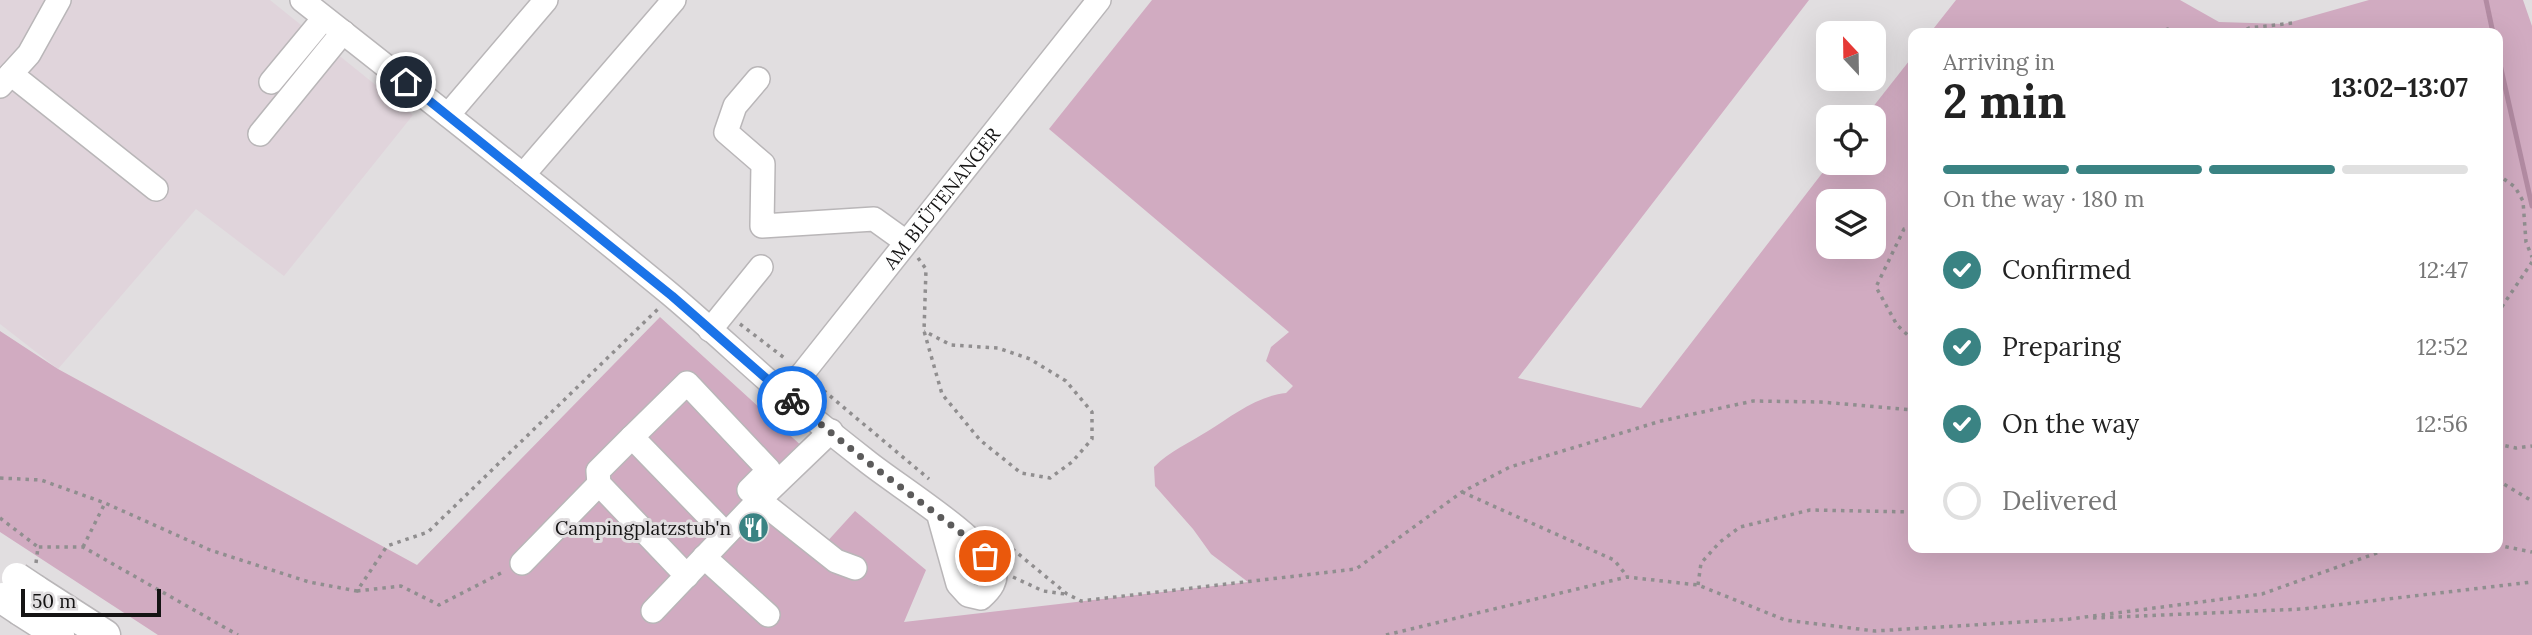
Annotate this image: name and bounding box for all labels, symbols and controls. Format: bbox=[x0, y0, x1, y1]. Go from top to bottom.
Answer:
north arrow bbox=[1816, 21, 1886, 91]
map controls bbox=[1816, 21, 1886, 259]
text: Arriving in bbox=[1943, 47, 2055, 76]
pin bbox=[376, 52, 436, 112]
icon: home bbox=[387, 63, 425, 101]
text: 13:02–13:07 bbox=[2331, 71, 2468, 104]
text: 2 min bbox=[1943, 72, 2066, 131]
button: locate bbox=[1816, 105, 1886, 175]
street label: AM BLÜTENANGER bbox=[877, 123, 1005, 275]
text: On the way · 180 m bbox=[1943, 184, 2144, 213]
button: layers bbox=[1816, 189, 1886, 259]
icon: check bbox=[1943, 251, 1981, 289]
text: Confirmed bbox=[2002, 253, 2131, 286]
text: 12:47 bbox=[2418, 255, 2468, 284]
icon: check bbox=[1943, 328, 1981, 366]
text: Preparing bbox=[2002, 330, 2121, 363]
text: 12:52 bbox=[2417, 332, 2468, 361]
courier bbox=[757, 366, 827, 436]
icon: bike bbox=[773, 382, 811, 420]
icon: check bbox=[1943, 405, 1981, 443]
text: On the way bbox=[2002, 407, 2139, 440]
text: 12:56 bbox=[2416, 409, 2468, 438]
text: Delivered bbox=[2002, 484, 2118, 517]
restaurant icon: Campingplatzstub'n bbox=[737, 511, 771, 545]
place label: Campingplatzstub'n bbox=[555, 516, 731, 540]
pin bbox=[955, 526, 1015, 586]
icon: bag bbox=[966, 537, 1004, 575]
scale bar bbox=[21, 586, 161, 618]
text: 50 m bbox=[32, 589, 76, 613]

